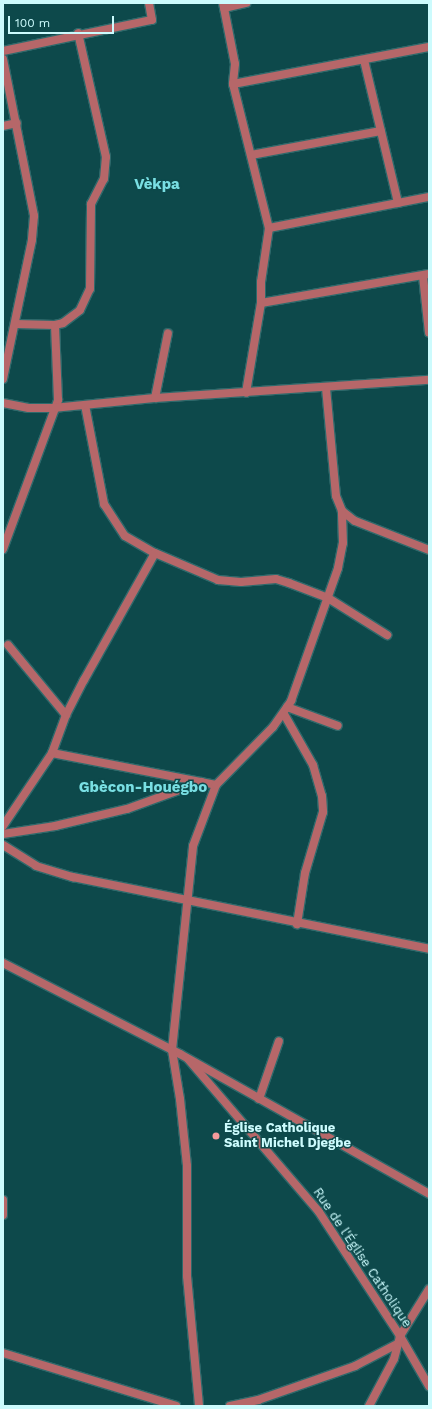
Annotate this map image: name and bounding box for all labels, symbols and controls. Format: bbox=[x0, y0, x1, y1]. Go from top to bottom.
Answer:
scale bar bbox=[10, 8, 116, 34]
text: 100 m bbox=[15, 16, 50, 30]
district label: Vèkpa bbox=[134, 176, 180, 194]
district label: Gbècon-Houégbo bbox=[79, 779, 207, 797]
place label: Église Catholique Saint Michel Djegbe bbox=[224, 1121, 351, 1152]
marker: Église Catholique Saint Michel Djegbe bbox=[211, 1131, 221, 1141]
street label: Rue de l'Église Catholique bbox=[309, 1185, 415, 1331]

